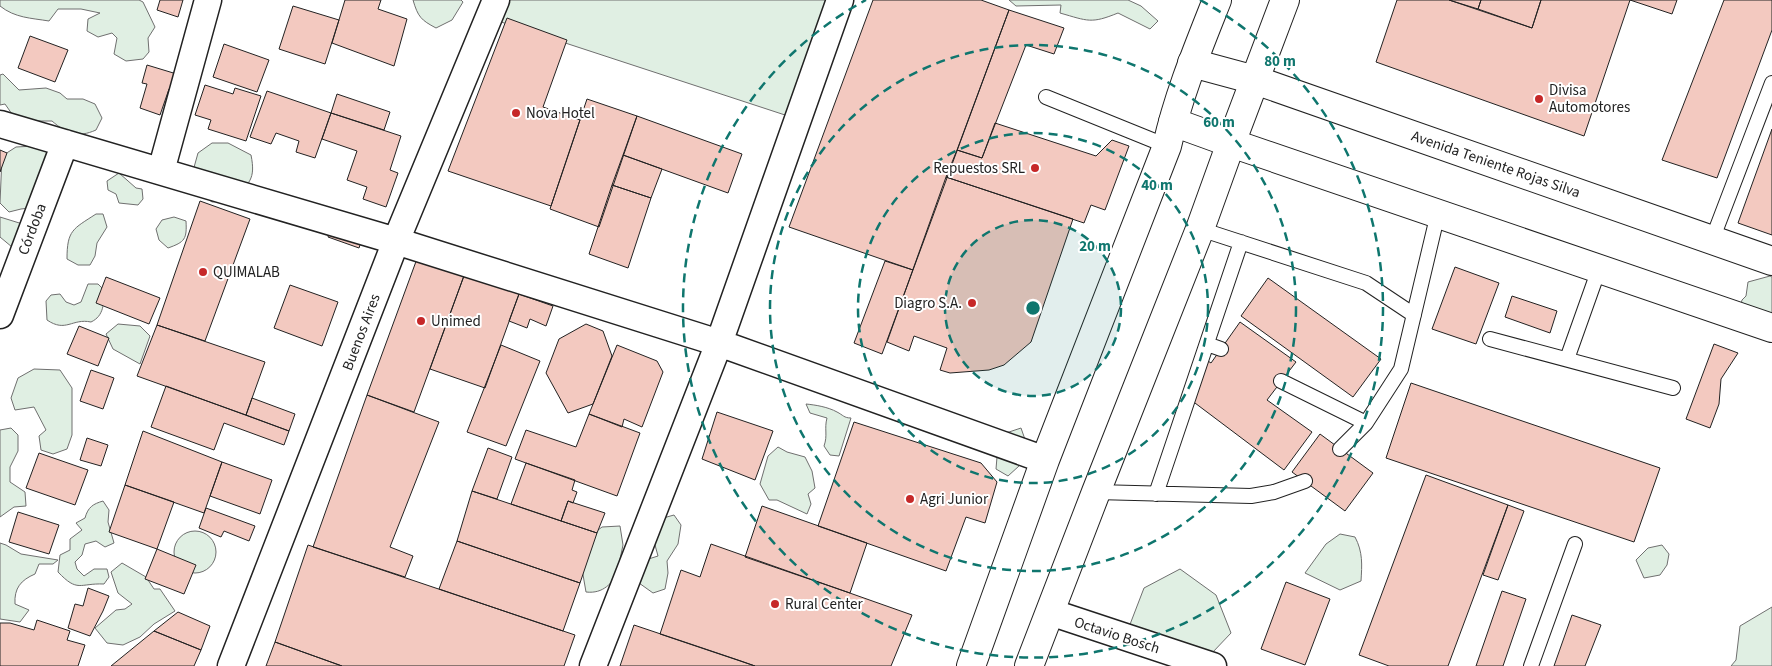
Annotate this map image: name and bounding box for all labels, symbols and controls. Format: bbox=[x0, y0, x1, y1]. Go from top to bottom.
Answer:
text: 80 m bbox=[1264, 51, 1296, 72]
place label: Divisa Automotores bbox=[1549, 80, 1630, 118]
marker: Divisa Automotores bbox=[1533, 93, 1545, 105]
place label: Nova Hotel bbox=[526, 103, 595, 124]
marker: Nova Hotel bbox=[510, 107, 522, 119]
text: 60 m bbox=[1203, 112, 1235, 133]
street label: Avenida Teniente Rojas Silva bbox=[1409, 126, 1583, 203]
place label: Repuestos SRL bbox=[933, 158, 1025, 179]
marker: Repuestos SRL bbox=[1029, 162, 1041, 174]
text: 40 m bbox=[1141, 175, 1173, 196]
street label: Córdoba bbox=[13, 200, 52, 258]
text: 20 m bbox=[1079, 236, 1111, 257]
place label: QUIMALAB bbox=[213, 262, 280, 283]
marker: QUIMALAB bbox=[197, 266, 209, 278]
street label: Buenos Aires bbox=[337, 291, 386, 374]
place label: Diagro S.A. bbox=[894, 293, 962, 314]
marker: Diagro S.A. bbox=[966, 297, 978, 309]
centre of rings bbox=[1024, 299, 1042, 317]
place label: Unimed bbox=[431, 311, 481, 332]
marker: Unimed bbox=[415, 315, 427, 327]
place label: Agri Junior bbox=[920, 489, 989, 510]
marker: Agri Junior bbox=[904, 493, 916, 505]
place label: Rural Center bbox=[785, 594, 863, 615]
marker: Rural Center bbox=[769, 598, 781, 610]
street label: Octavio Bosch bbox=[1071, 612, 1162, 659]

